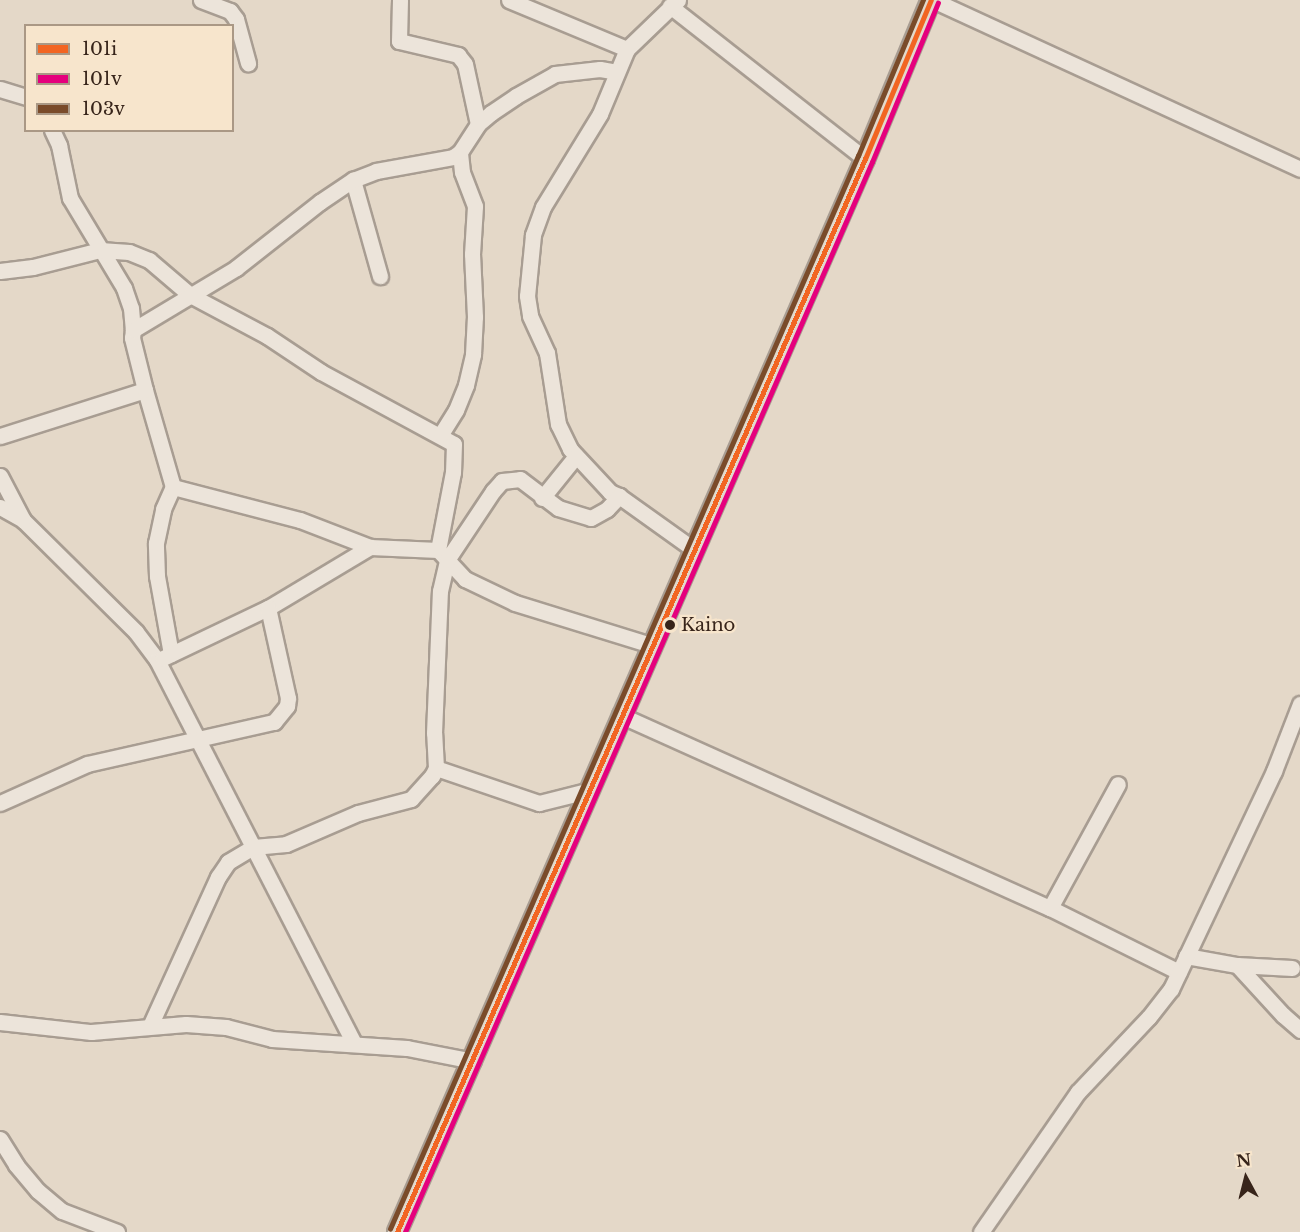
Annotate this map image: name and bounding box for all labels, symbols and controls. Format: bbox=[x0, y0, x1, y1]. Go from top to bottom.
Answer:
legend bbox=[24, 24, 234, 132]
text: 101i bbox=[82, 38, 117, 60]
text: 101v bbox=[82, 68, 122, 90]
text: 103v bbox=[82, 98, 125, 120]
place label: Kaino bbox=[681, 614, 735, 636]
marker: Kaino bbox=[664, 619, 676, 631]
north arrow bbox=[1216, 1148, 1276, 1208]
text: N bbox=[1235, 1149, 1252, 1171]

